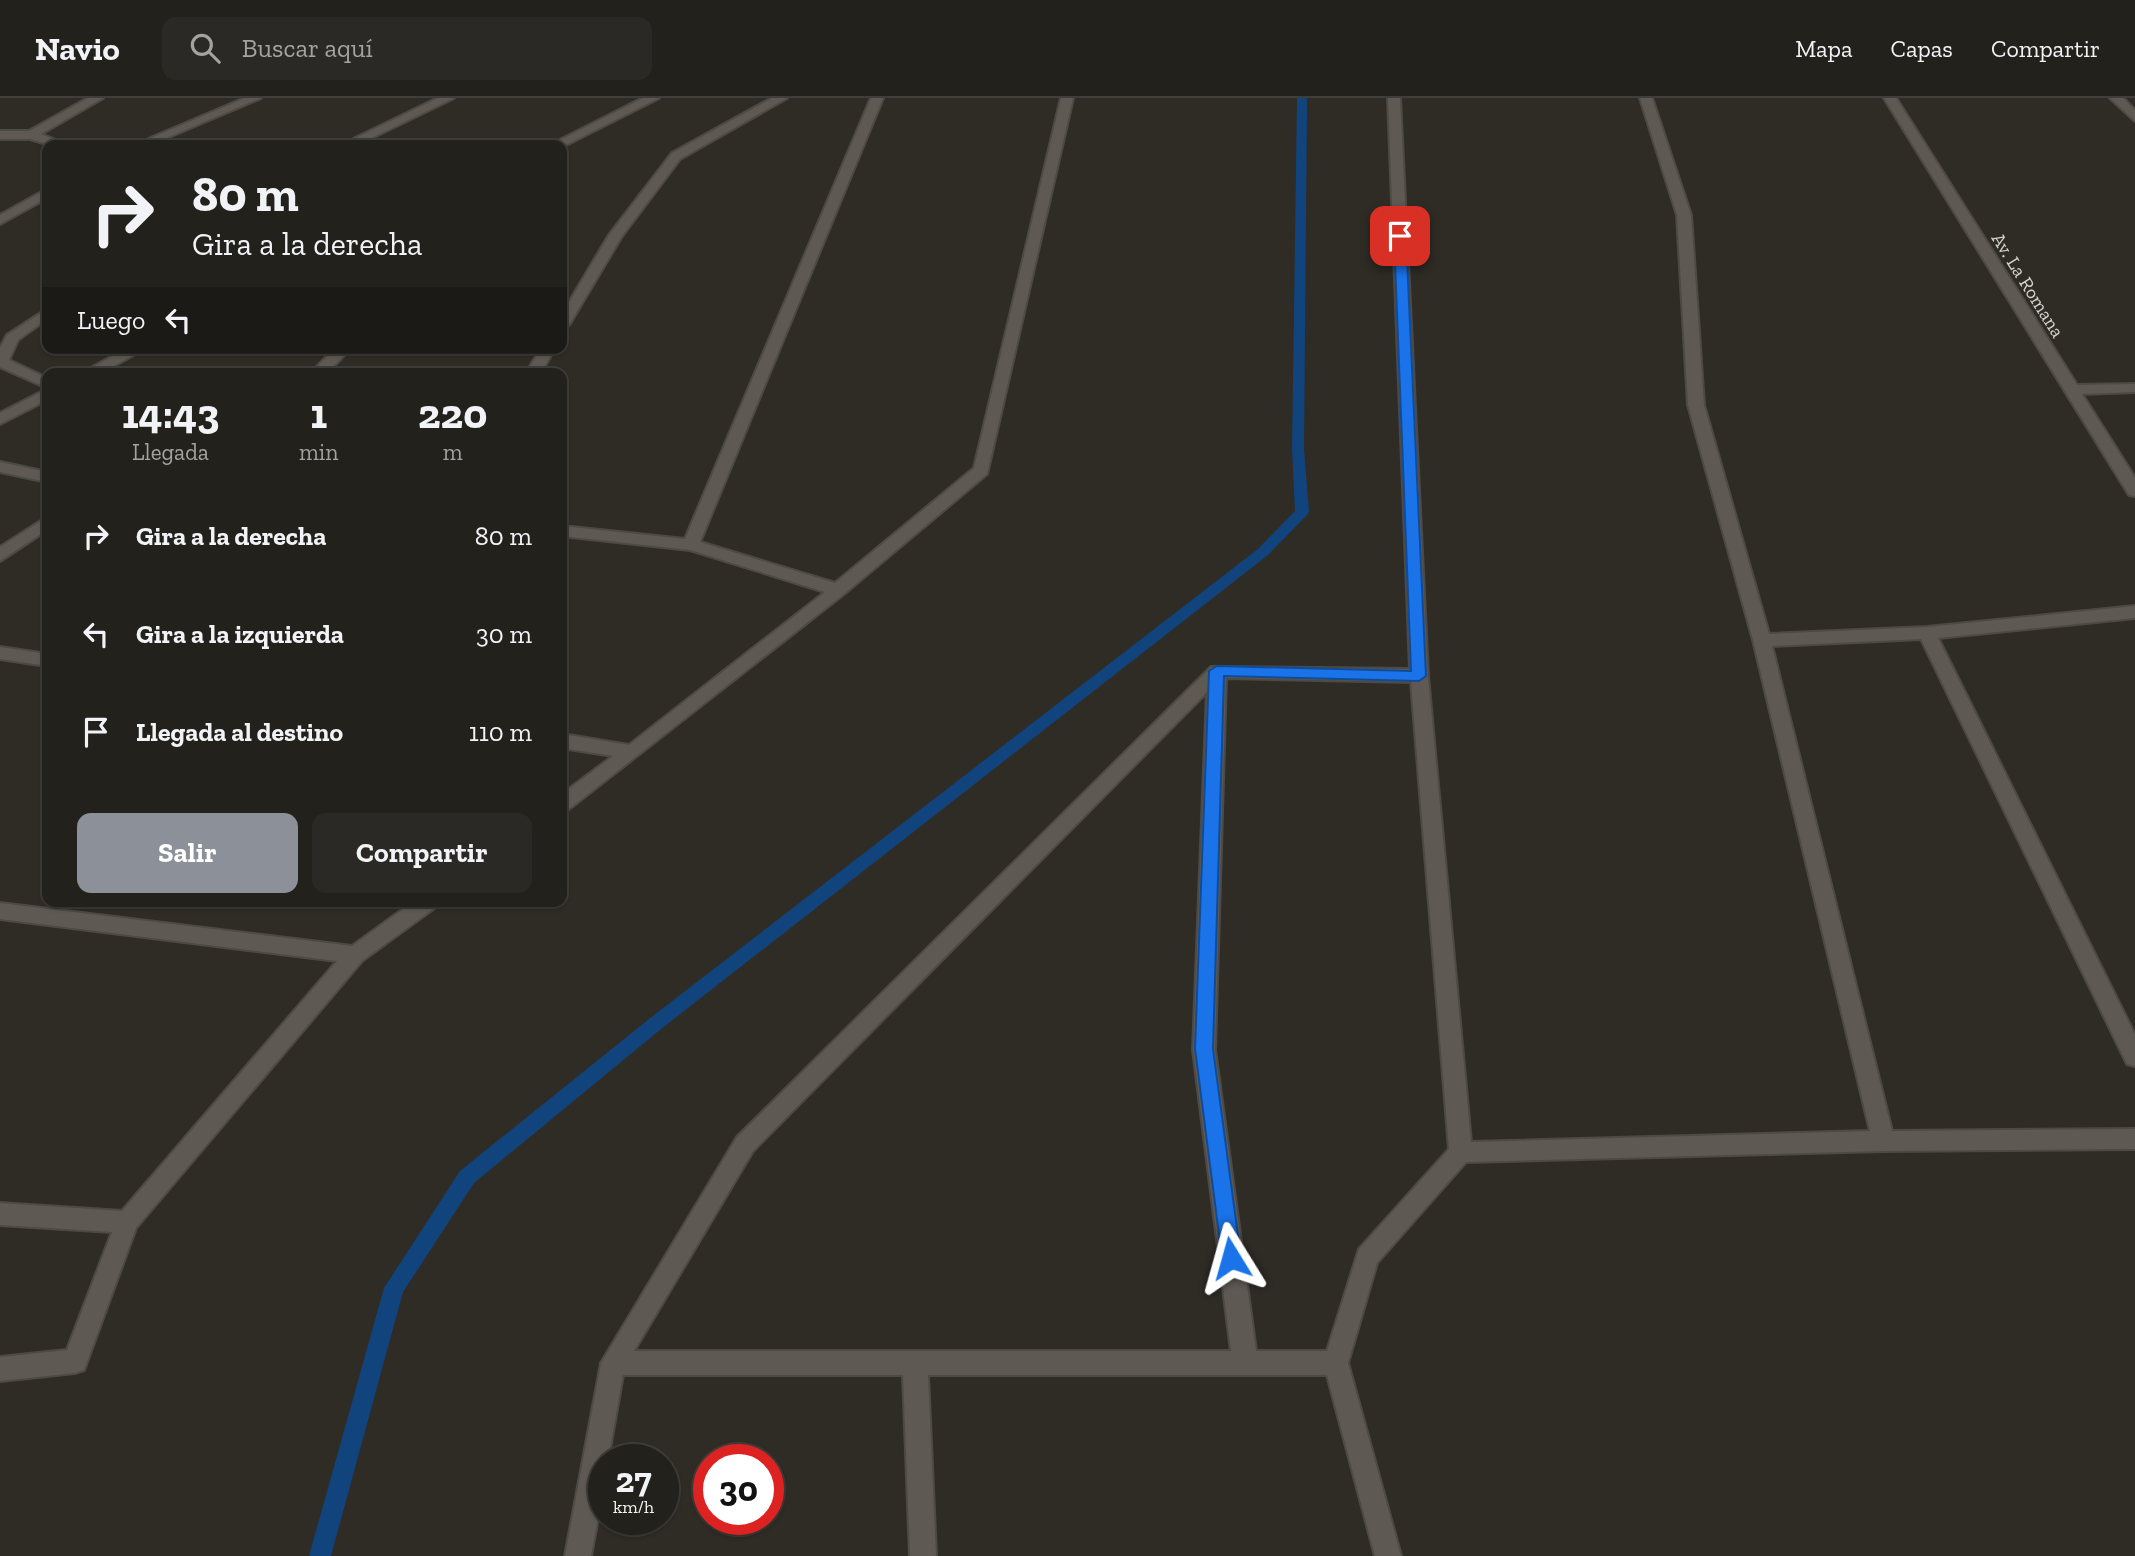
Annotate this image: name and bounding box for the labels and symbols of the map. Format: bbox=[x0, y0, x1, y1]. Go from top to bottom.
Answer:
pin bbox=[1370, 206, 1430, 266]
street label: Av. La Romana bbox=[1987, 228, 2069, 342]
position arrow bbox=[1194, 1221, 1268, 1295]
speed limit sign: 30 bbox=[693, 1444, 784, 1535]

